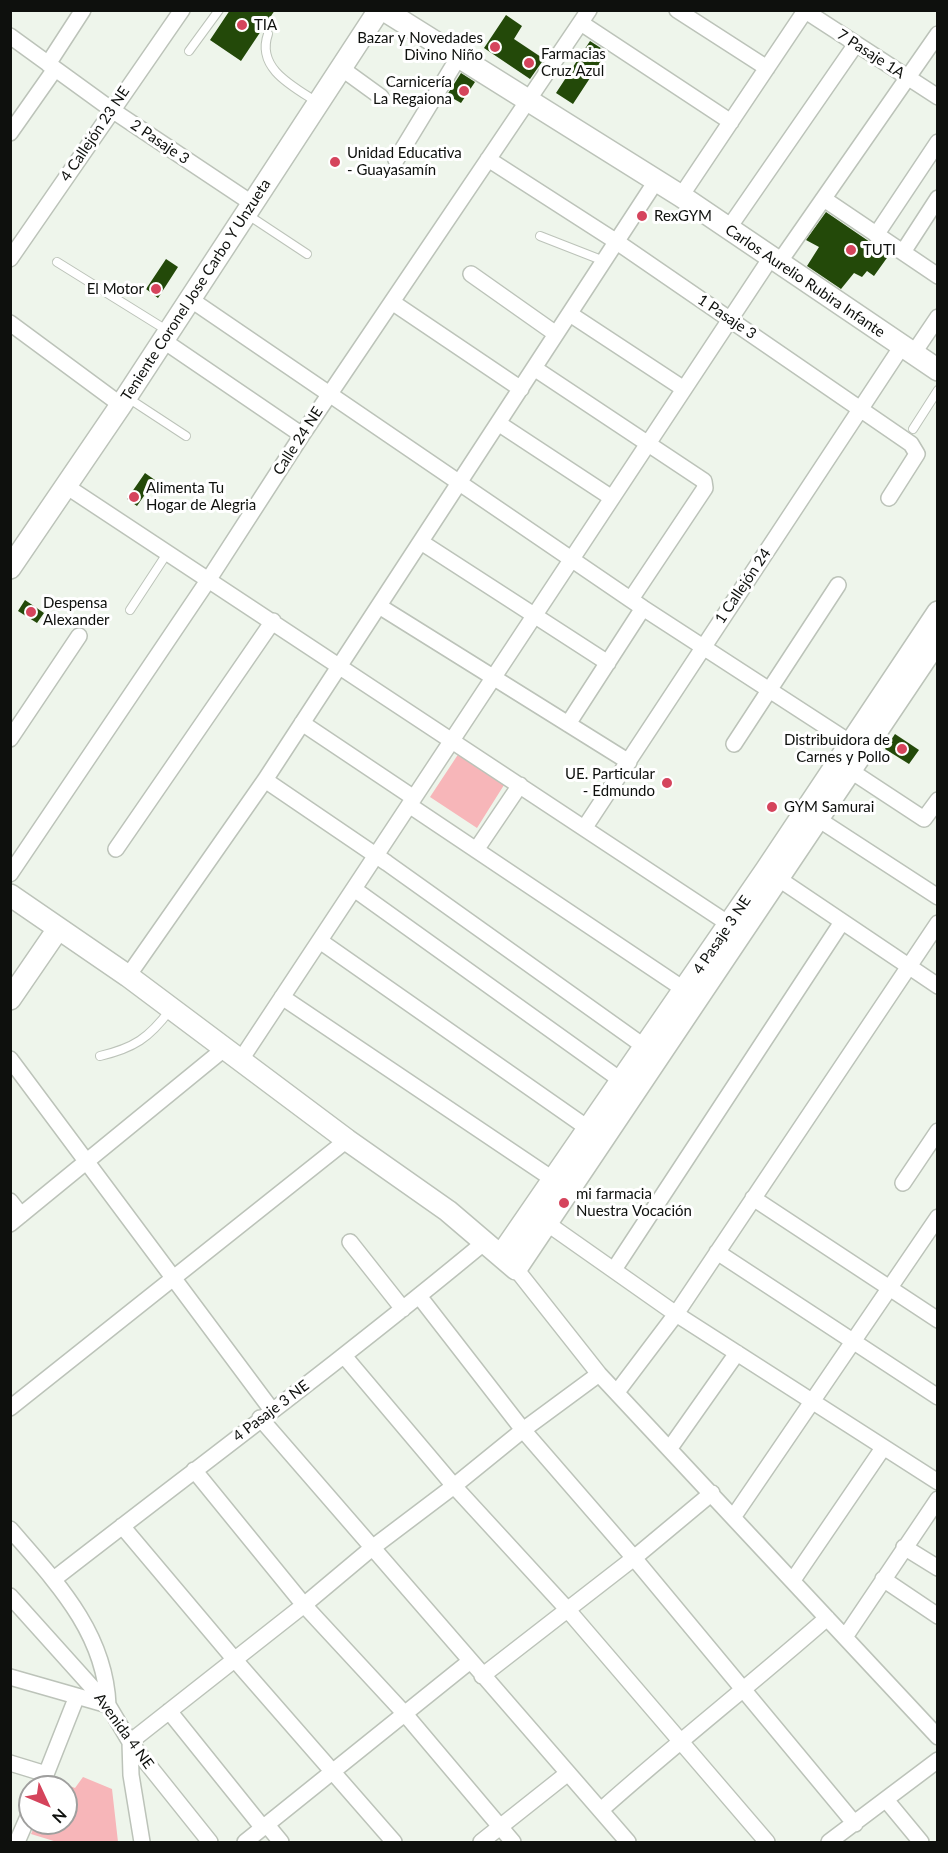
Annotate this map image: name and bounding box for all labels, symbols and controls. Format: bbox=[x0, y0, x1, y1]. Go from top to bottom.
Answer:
place label: TIA bbox=[254, 16, 277, 34]
marker: TIA bbox=[235, 18, 249, 32]
street label: 7 Pasaje 1A bbox=[834, 26, 908, 82]
place label: Bazar y Novedades Divino Niño bbox=[357, 29, 483, 64]
marker: Bazar y Novedades Divino Niño bbox=[488, 40, 502, 54]
place label: Farmacias Cruz Azul bbox=[541, 45, 606, 80]
marker: Farmacias Cruz Azul bbox=[522, 56, 536, 70]
place label: Carnicería La Regaiona bbox=[373, 73, 452, 108]
street label: 4 Callejón 23 NE bbox=[57, 83, 133, 185]
marker: Carnicería La Regaiona bbox=[457, 84, 471, 98]
street label: 2 Pasaje 3 bbox=[127, 116, 193, 168]
place label: Unidad Educativa - Guayasamín bbox=[347, 144, 462, 179]
marker: Unidad Educativa - Guayasamín bbox=[328, 155, 342, 169]
street label: Teniente Coronel Jose Carbo Y Unzueta bbox=[117, 176, 275, 404]
place label: RexGYM bbox=[654, 207, 712, 225]
marker: RexGYM bbox=[635, 209, 649, 223]
street label: Carlos Aurelio Rubira Infante bbox=[722, 221, 888, 341]
place label: TUTI bbox=[863, 241, 896, 259]
marker: TUTI bbox=[844, 243, 858, 257]
place label: El Motor bbox=[87, 280, 144, 298]
marker: El Motor bbox=[149, 282, 163, 296]
street label: 1 Pasaje 3 bbox=[694, 291, 760, 343]
street label: Calle 24 NE bbox=[269, 404, 327, 478]
place label: Alimenta Tu Hogar de Alegria bbox=[146, 479, 256, 514]
marker: Alimenta Tu Hogar de Alegria bbox=[127, 490, 141, 504]
street label: 1 Callejón 24 bbox=[711, 545, 775, 627]
place label: Despensa Alexander bbox=[43, 594, 110, 629]
marker: Despensa Alexander bbox=[24, 605, 38, 619]
place label: Distribuidora de Carnes y Pollo bbox=[784, 731, 890, 766]
marker: Distribuidora de Carnes y Pollo bbox=[895, 742, 909, 756]
place label: UE. Particular - Edmundo bbox=[565, 765, 655, 800]
marker: UE. Particular - Edmundo bbox=[660, 776, 674, 790]
place label: GYM Samurai bbox=[784, 798, 874, 816]
marker: GYM Samurai bbox=[765, 800, 779, 814]
street label: 4 Pasaje 3 NE bbox=[689, 892, 755, 978]
place label: mi farmacia Nuestra Vocación bbox=[576, 1185, 692, 1220]
marker: mi farmacia Nuestra Vocación bbox=[557, 1196, 571, 1210]
street label: 4 Pasaje 3 NE bbox=[229, 1377, 313, 1445]
street label: Avenida 4 NE bbox=[90, 1690, 158, 1772]
north arrow bbox=[18, 1775, 78, 1835]
text: N bbox=[49, 1805, 71, 1827]

